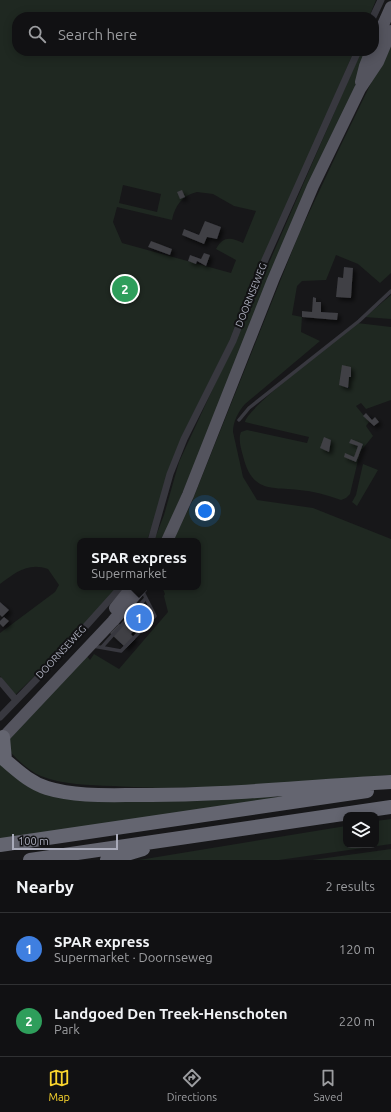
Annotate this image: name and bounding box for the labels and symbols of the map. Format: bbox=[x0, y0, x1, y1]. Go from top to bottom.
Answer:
street label: DOORNSEWEG bbox=[233, 261, 269, 329]
pin: 2 bbox=[112, 274, 138, 304]
your location bbox=[195, 501, 215, 521]
pin: 1 bbox=[126, 603, 152, 633]
street label: DOORNSEWEG bbox=[34, 623, 88, 681]
scale bar bbox=[12, 832, 118, 851]

